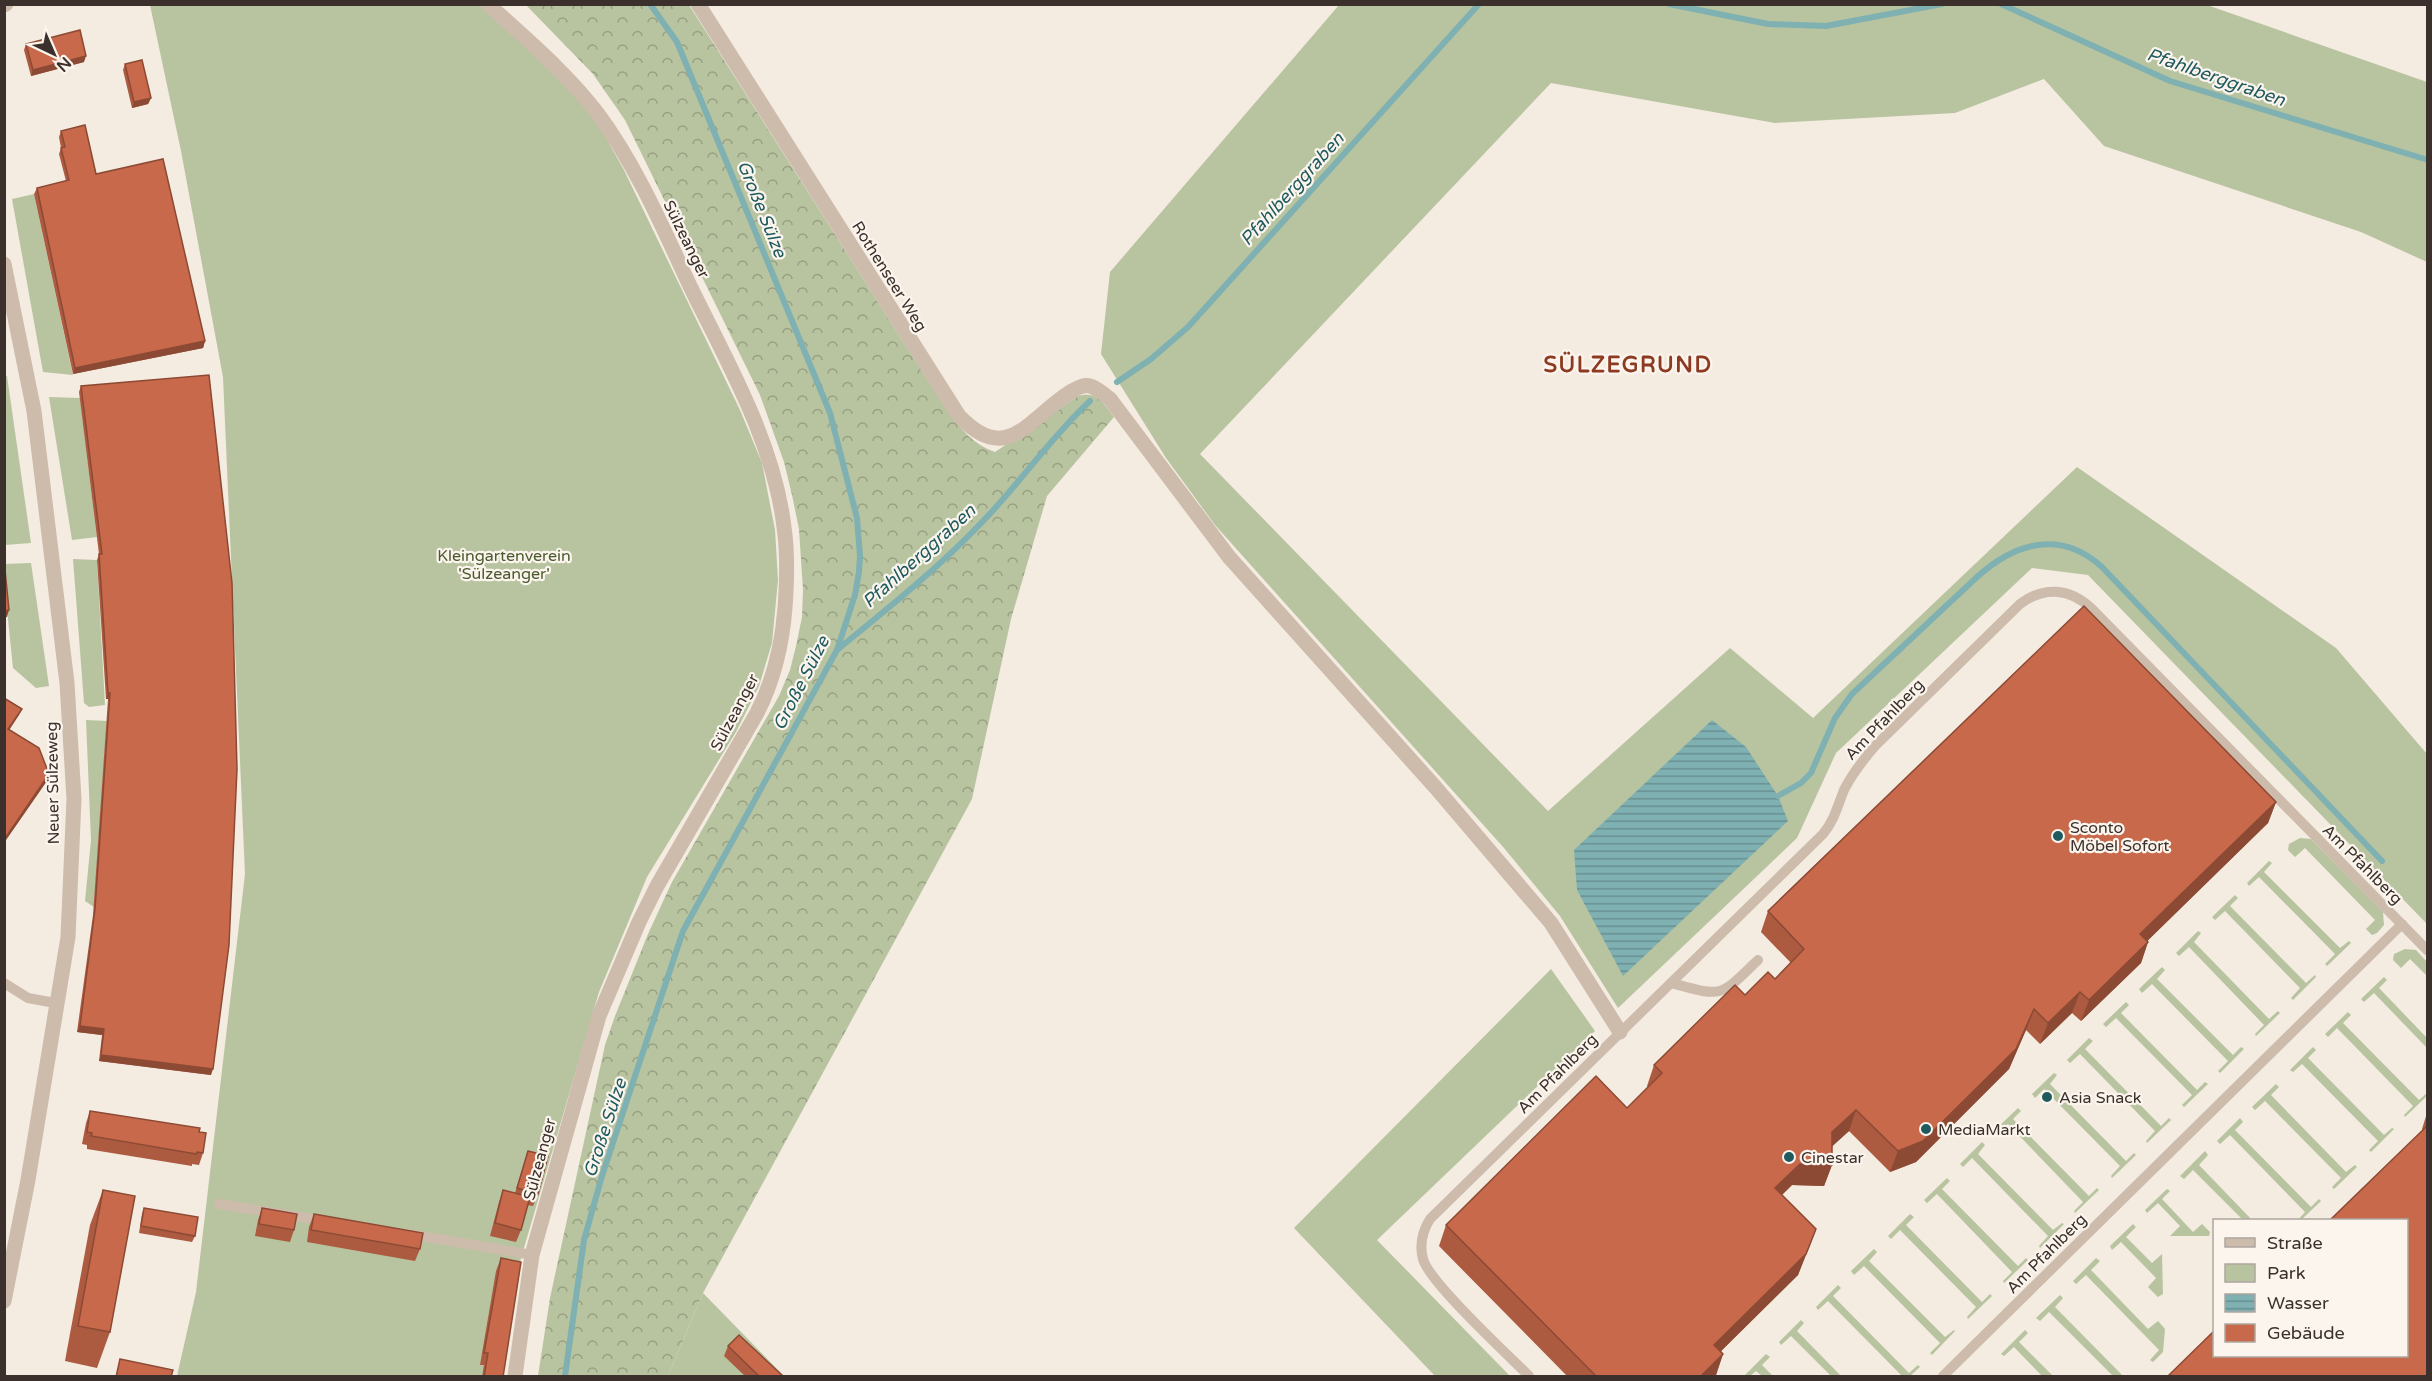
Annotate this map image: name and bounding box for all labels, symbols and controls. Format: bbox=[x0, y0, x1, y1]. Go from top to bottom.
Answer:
north arrow bbox=[24, 24, 84, 84]
water label: Pfahlberggraben bbox=[2144, 43, 2289, 111]
text: N bbox=[52, 52, 75, 76]
water label: Pfahlberggraben bbox=[1235, 127, 1349, 250]
water label: Große Sülze bbox=[733, 157, 792, 261]
street label: Sülzeanger bbox=[659, 197, 714, 283]
street label: Rothenseer Weg bbox=[847, 218, 931, 335]
district label: SÜLZEGRUND bbox=[1543, 351, 1713, 378]
water label: Pfahlberggraben bbox=[858, 499, 981, 613]
park label: Kleingartenverein 'Sülzeanger' bbox=[437, 546, 571, 584]
water label: Große Sülze bbox=[768, 632, 834, 734]
street label: Sülzeanger bbox=[706, 670, 764, 754]
street label: Am Pfahlberg bbox=[1841, 675, 1928, 764]
street label: Neuer Sülzeweg bbox=[42, 721, 64, 845]
place label: Sconto Möbel Sofort bbox=[2070, 818, 2169, 856]
street label: Am Pfahlberg bbox=[2318, 820, 2407, 909]
marker: Sconto Möbel Sofort bbox=[2051, 829, 2065, 843]
street label: Am Pfahlberg bbox=[1513, 1029, 1602, 1118]
water label: Große Sülze bbox=[579, 1075, 632, 1180]
place label: Asia Snack bbox=[2059, 1088, 2142, 1108]
marker: Asia Snack bbox=[2040, 1090, 2054, 1104]
street label: Sülzeanger bbox=[519, 1115, 561, 1203]
place label: MediaMarkt bbox=[1938, 1120, 2031, 1140]
marker: MediaMarkt bbox=[1919, 1122, 1933, 1136]
place label: Cinestar bbox=[1801, 1148, 1865, 1168]
marker: Cinestar bbox=[1782, 1150, 1796, 1164]
street label: Am Pfahlberg bbox=[2002, 1209, 2091, 1298]
legend bbox=[2213, 1219, 2408, 1357]
text: Straße bbox=[2267, 1232, 2323, 1254]
text: Park bbox=[2267, 1262, 2306, 1284]
text: Wasser bbox=[2267, 1292, 2329, 1314]
text: Gebäude bbox=[2267, 1322, 2345, 1344]

